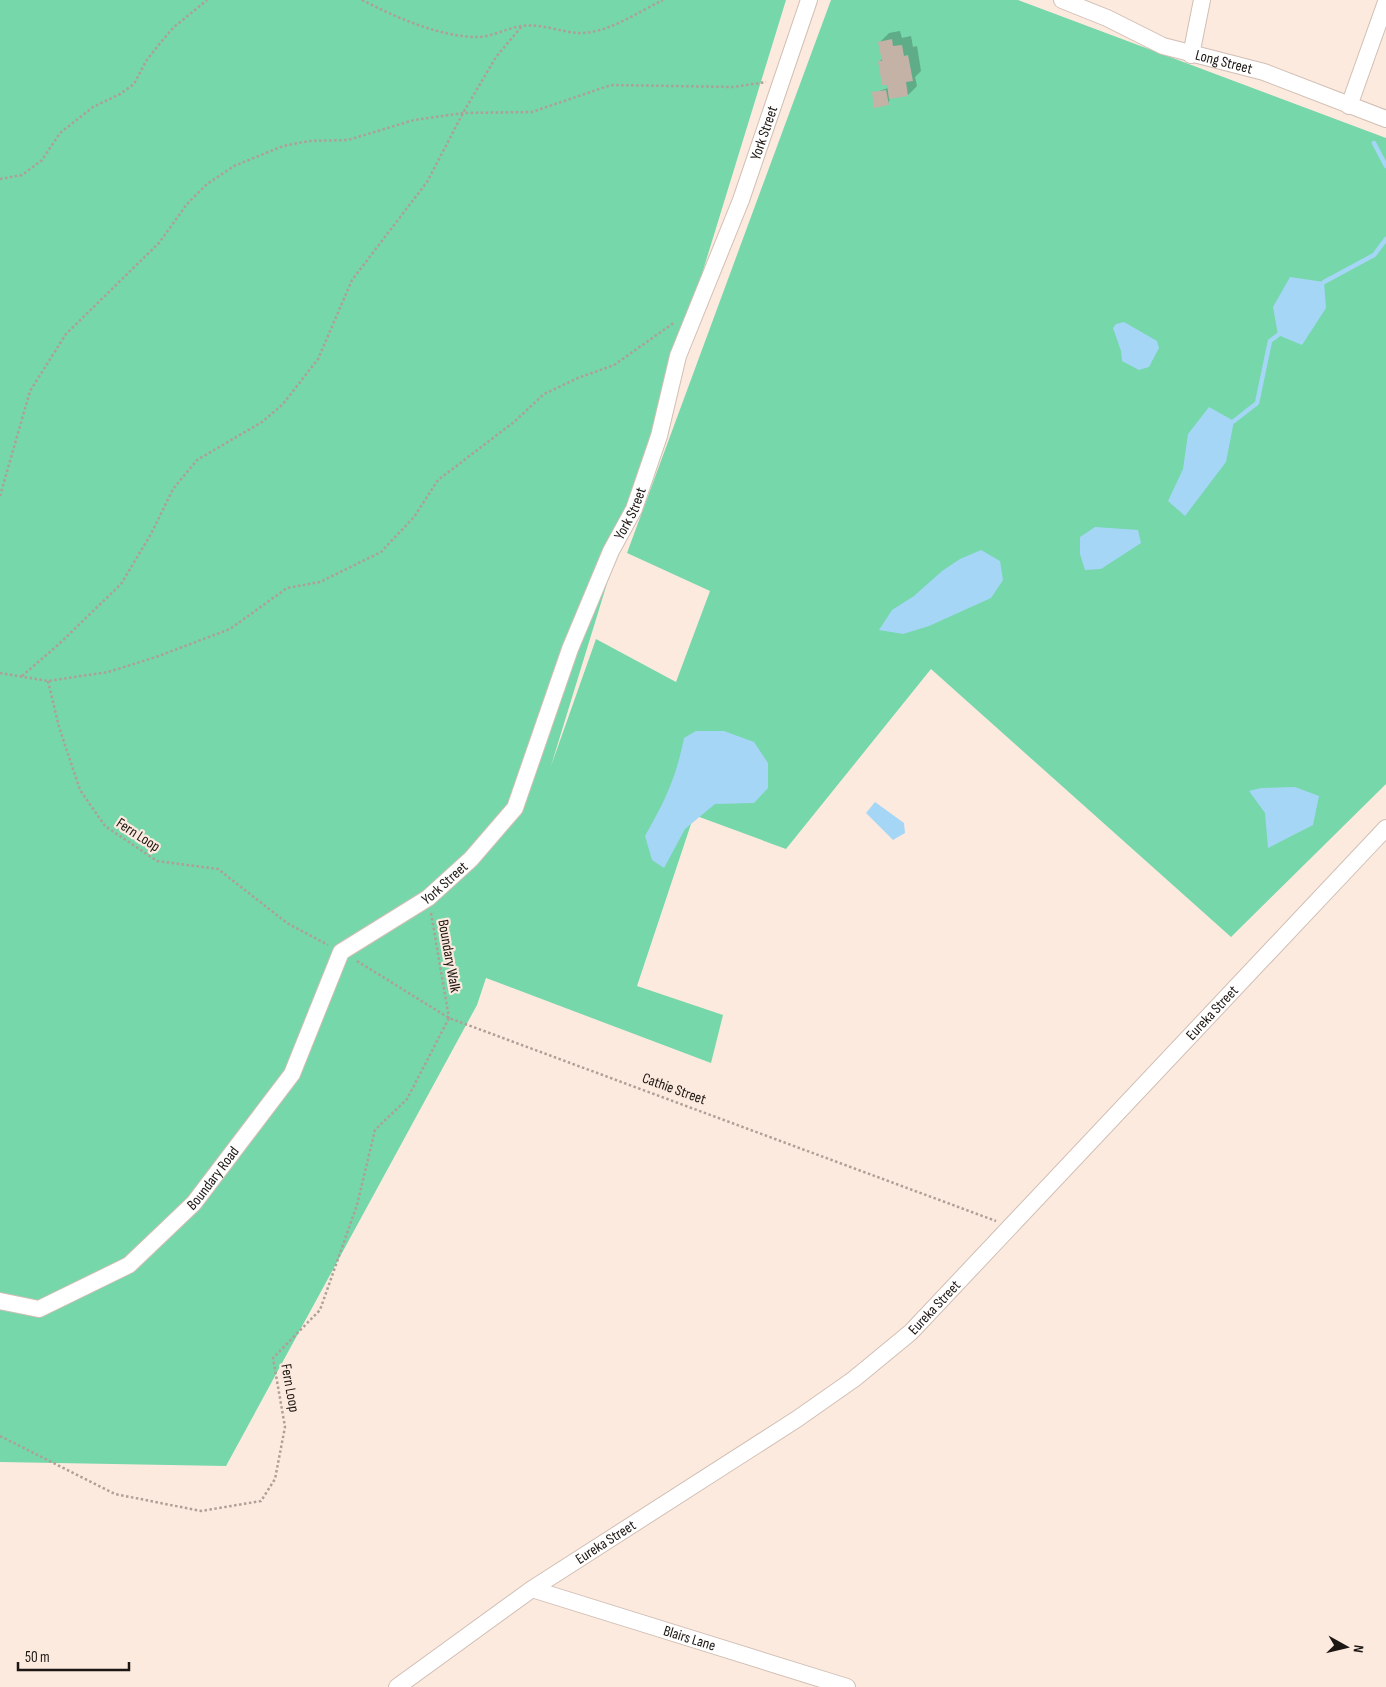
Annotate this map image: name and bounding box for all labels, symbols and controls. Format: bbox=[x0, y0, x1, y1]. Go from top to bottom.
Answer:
street label: Long Street bbox=[1193, 45, 1255, 78]
street label: York Street bbox=[746, 103, 782, 162]
street label: York Street bbox=[610, 484, 650, 543]
street label: Fern Loop bbox=[112, 814, 164, 856]
street label: York Street bbox=[418, 857, 472, 909]
street label: Boundary Walk bbox=[433, 918, 465, 994]
street label: Eureka Street bbox=[1182, 981, 1243, 1044]
street label: Cathie Street bbox=[639, 1069, 709, 1109]
street label: Boundary Road bbox=[183, 1142, 243, 1214]
street label: Eureka Street bbox=[904, 1276, 965, 1339]
street label: Fern Loop bbox=[276, 1362, 304, 1414]
street label: Eureka Street bbox=[572, 1515, 640, 1568]
street label: Blairs Lane bbox=[661, 1621, 718, 1655]
north arrow bbox=[1321, 1622, 1371, 1672]
scale bar bbox=[18, 1640, 129, 1672]
text: N bbox=[1349, 1644, 1367, 1654]
text: 50 m bbox=[25, 1648, 50, 1667]

